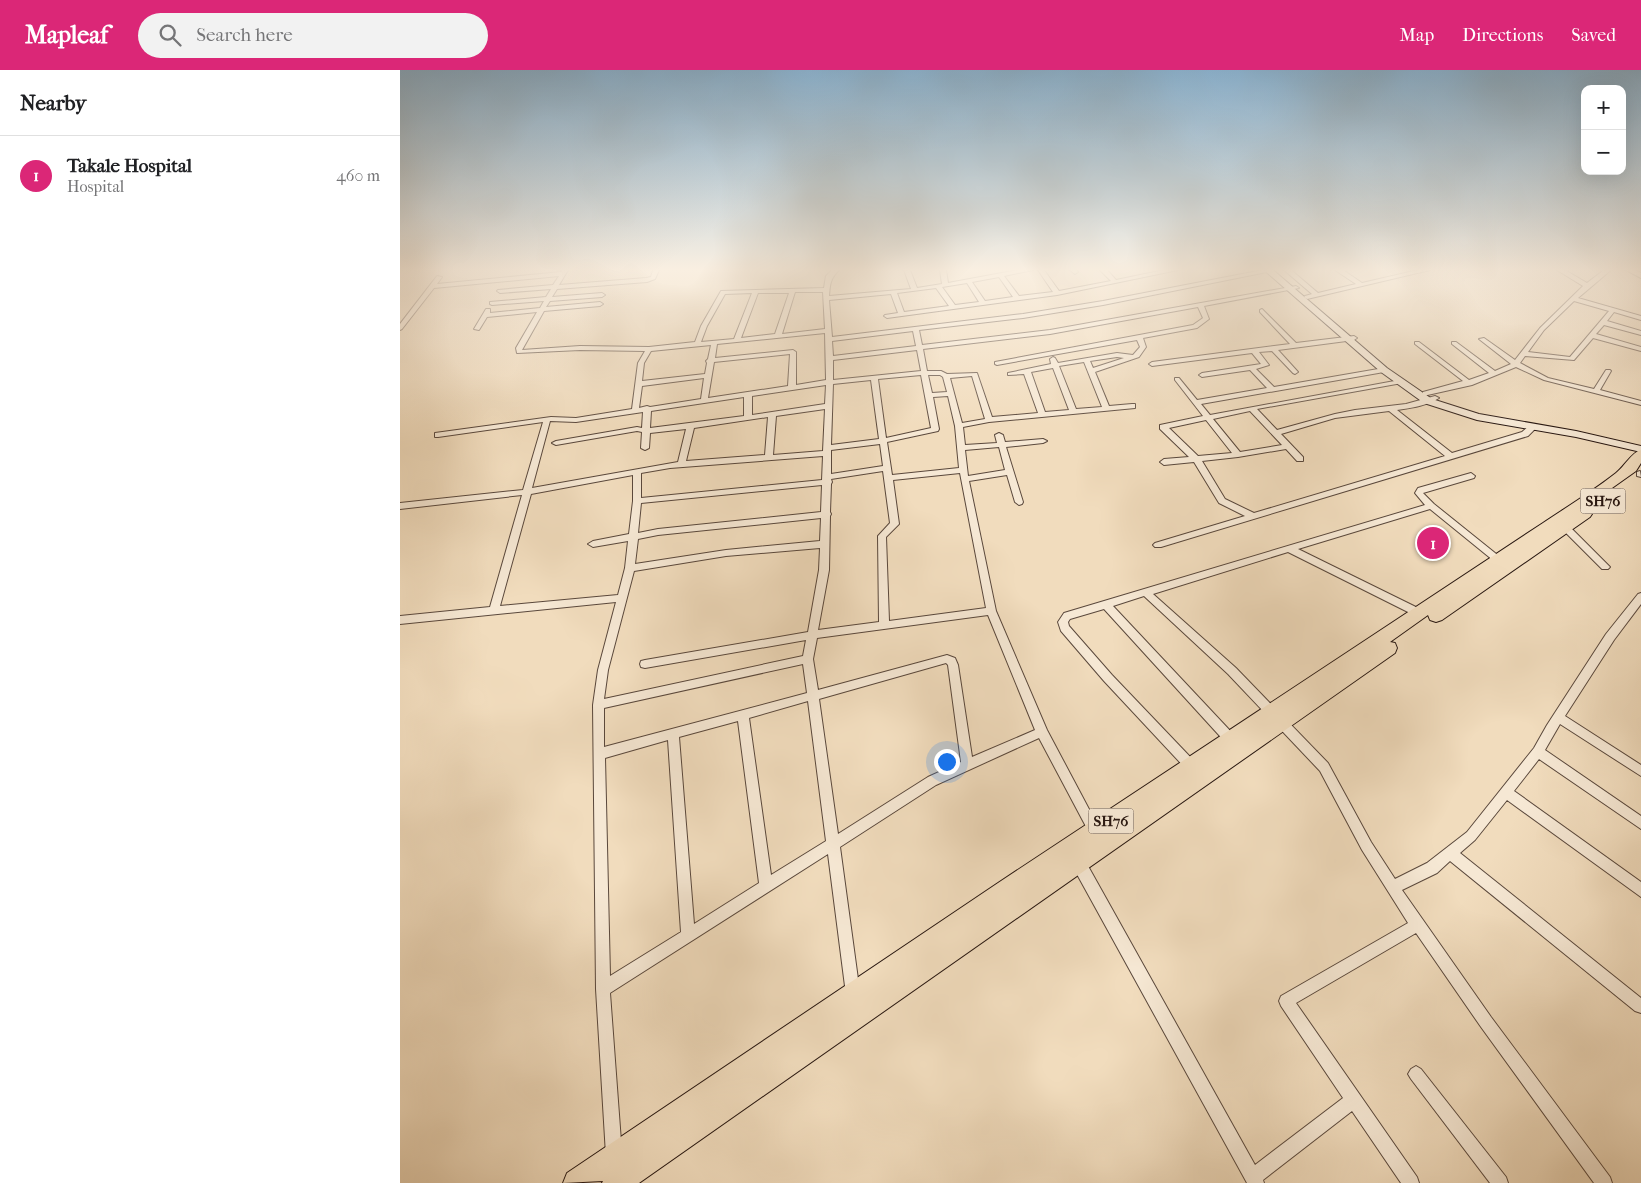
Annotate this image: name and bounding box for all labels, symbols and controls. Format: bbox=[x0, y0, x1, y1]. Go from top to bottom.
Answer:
search box bbox=[138, 13, 488, 58]
text: Mapleaf bbox=[25, 21, 108, 49]
icon: search bbox=[156, 21, 184, 49]
text: Search here bbox=[196, 24, 293, 46]
text: Map bbox=[1400, 25, 1434, 46]
text: Directions bbox=[1462, 25, 1543, 46]
text: Saved bbox=[1571, 25, 1616, 46]
map controls bbox=[1581, 85, 1626, 175]
button: + bbox=[1581, 85, 1626, 130]
text: Nearby bbox=[20, 91, 86, 115]
button: − bbox=[1581, 130, 1626, 175]
text: Takale Hospital bbox=[67, 155, 192, 177]
text: 1 bbox=[33, 166, 39, 185]
text: 460 m bbox=[336, 166, 380, 185]
text: Hospital bbox=[67, 177, 124, 196]
road number: SH76 bbox=[1580, 488, 1626, 514]
pin: 1 bbox=[1417, 524, 1449, 562]
your location bbox=[934, 749, 960, 775]
road number: SH76 bbox=[1088, 808, 1134, 834]

